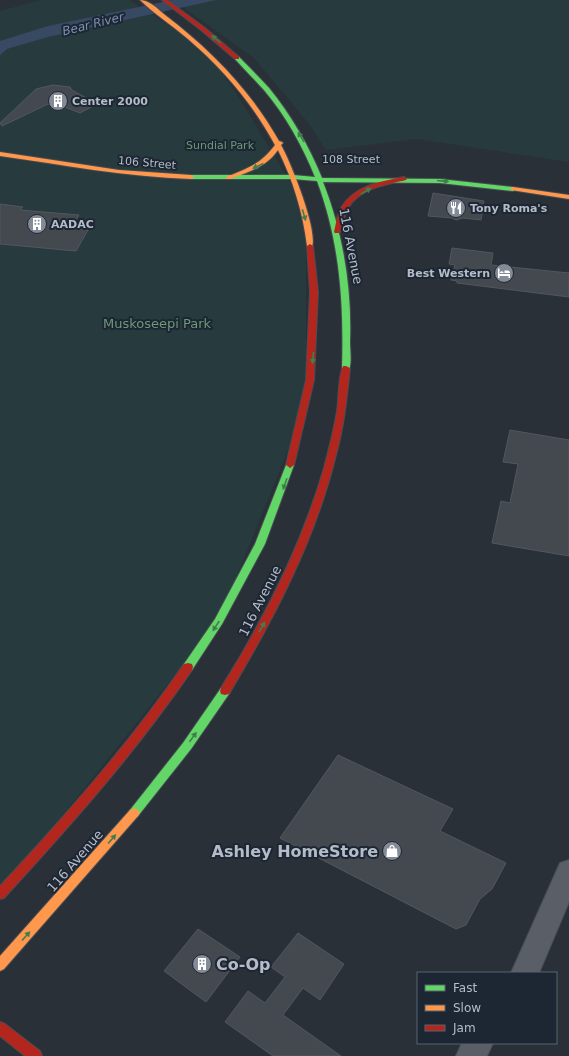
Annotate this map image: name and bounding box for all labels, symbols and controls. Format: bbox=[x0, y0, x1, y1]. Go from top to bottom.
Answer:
water label: Bear River bbox=[61, 9, 126, 38]
one-way arrow bbox=[211, 35, 222, 44]
building icon: Center 2000 bbox=[47, 90, 69, 112]
place label: Center 2000 bbox=[72, 95, 148, 108]
one-way arrow bbox=[297, 131, 304, 143]
park label: Sundial Park bbox=[186, 139, 255, 152]
street label: 108 Street bbox=[322, 153, 381, 166]
street label: 106 Street bbox=[118, 154, 177, 172]
one-way arrow bbox=[252, 163, 264, 169]
one-way arrow bbox=[437, 178, 449, 185]
one-way arrow bbox=[360, 187, 372, 194]
restaurant icon: Tony Roma's bbox=[445, 197, 467, 219]
place label: Tony Roma's bbox=[470, 202, 548, 215]
street label: 116 Avenue bbox=[336, 207, 366, 285]
one-way arrow bbox=[301, 209, 307, 221]
building icon: AADAC bbox=[26, 213, 48, 235]
place label: AADAC bbox=[51, 218, 94, 231]
hotel icon: Best Western bbox=[493, 262, 515, 284]
place label: Best Western bbox=[407, 267, 490, 280]
park label: Muskoseepi Park bbox=[103, 316, 212, 331]
one-way arrow bbox=[309, 352, 316, 364]
one-way arrow bbox=[282, 479, 288, 491]
street label: 116 Avenue bbox=[236, 563, 284, 639]
one-way arrow bbox=[212, 620, 219, 632]
one-way arrow bbox=[259, 621, 266, 633]
one-way arrow bbox=[189, 732, 197, 742]
street label: 116 Avenue bbox=[44, 827, 106, 895]
one-way arrow bbox=[107, 834, 116, 843]
shop icon: Ashley HomeStore bbox=[381, 840, 403, 862]
place label: Ashley HomeStore bbox=[212, 842, 378, 861]
one-way arrow bbox=[21, 931, 31, 941]
building icon: Co-Op bbox=[191, 953, 213, 975]
place label: Co-Op bbox=[216, 955, 270, 974]
legend bbox=[417, 972, 557, 1044]
text: Fast bbox=[453, 981, 477, 995]
text: Slow bbox=[453, 1001, 481, 1015]
text: Jam bbox=[452, 1021, 476, 1035]

